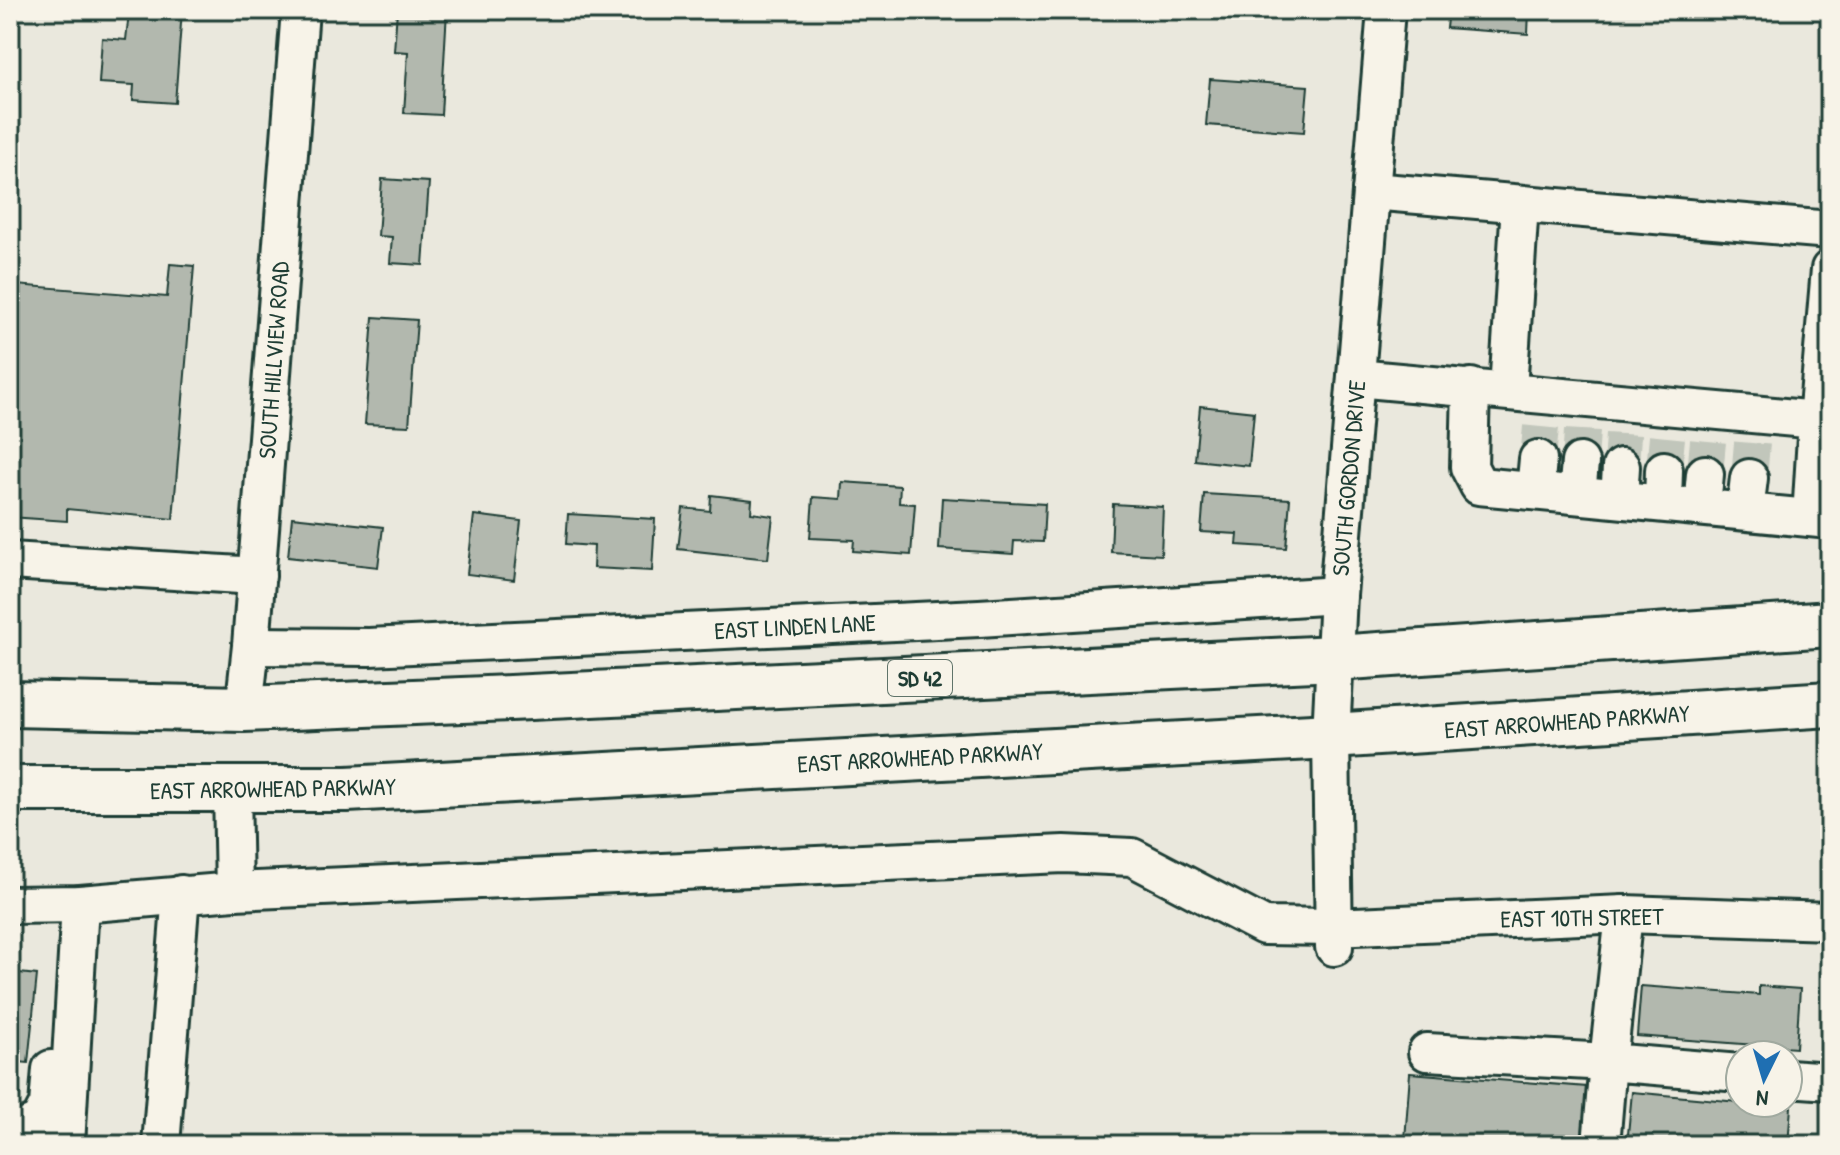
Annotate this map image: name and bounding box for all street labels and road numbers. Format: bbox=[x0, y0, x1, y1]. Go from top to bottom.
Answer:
street label: SOUTH HILLVIEW ROAD bbox=[250, 260, 296, 460]
street label: SOUTH GORDON DRIVE bbox=[1324, 378, 1373, 577]
street label: EAST LINDEN LANE bbox=[713, 606, 877, 646]
road number: SD 42 bbox=[888, 660, 952, 696]
street label: EAST ARROWHEAD PARKWAY bbox=[1443, 696, 1691, 746]
street label: EAST ARROWHEAD PARKWAY bbox=[796, 735, 1044, 779]
street label: EAST ARROWHEAD PARKWAY bbox=[150, 770, 397, 806]
street label: EAST 10TH STREET bbox=[1500, 900, 1665, 934]

